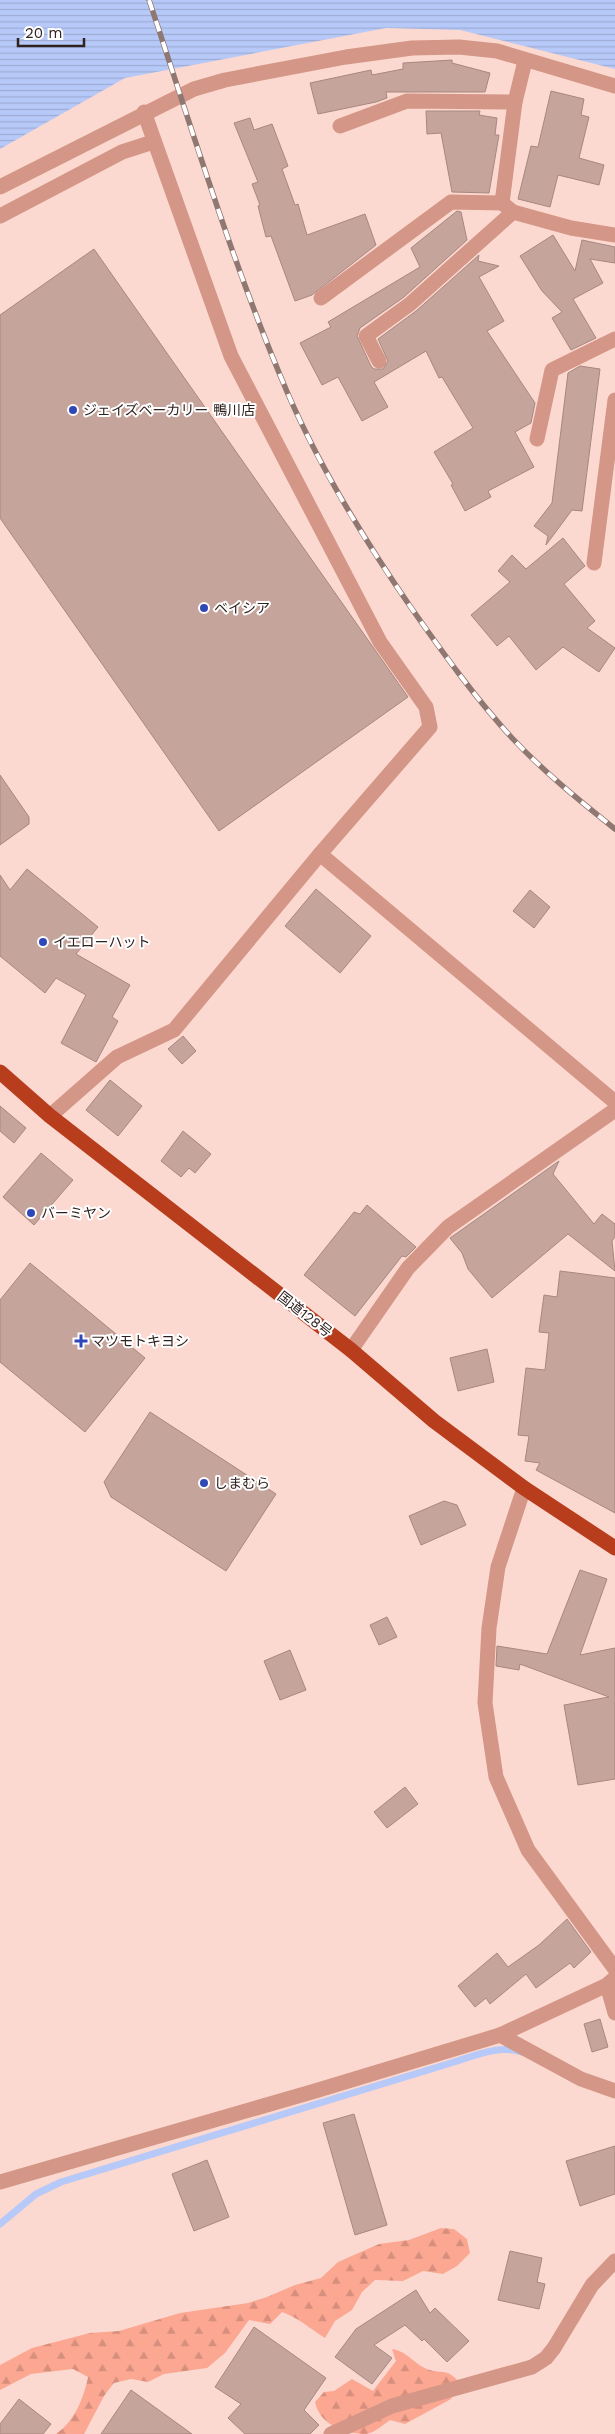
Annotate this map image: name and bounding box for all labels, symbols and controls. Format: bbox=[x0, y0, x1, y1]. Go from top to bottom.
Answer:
scale bar bbox=[18, 15, 84, 47]
text: 20 m bbox=[25, 24, 63, 42]
place label: ジェイズベーカリー 鴨川店 bbox=[83, 402, 255, 418]
marker: ジェイズベーカリー 鴨川店 bbox=[67, 404, 79, 416]
place label: ベイシア bbox=[214, 600, 270, 616]
marker: ベイシア bbox=[198, 602, 210, 614]
place label: イエローハット bbox=[53, 934, 151, 950]
marker: イエローハット bbox=[37, 936, 49, 948]
place label: バーミヤン bbox=[41, 1205, 111, 1221]
marker: バーミヤン bbox=[25, 1207, 37, 1219]
street label: 国道128号 bbox=[275, 1288, 335, 1340]
place label: マツモトキヨシ bbox=[91, 1333, 189, 1349]
marker: マツモトキヨシ bbox=[75, 1335, 87, 1347]
place label: しまむら bbox=[214, 1475, 270, 1491]
marker: しまむら bbox=[198, 1477, 210, 1489]

